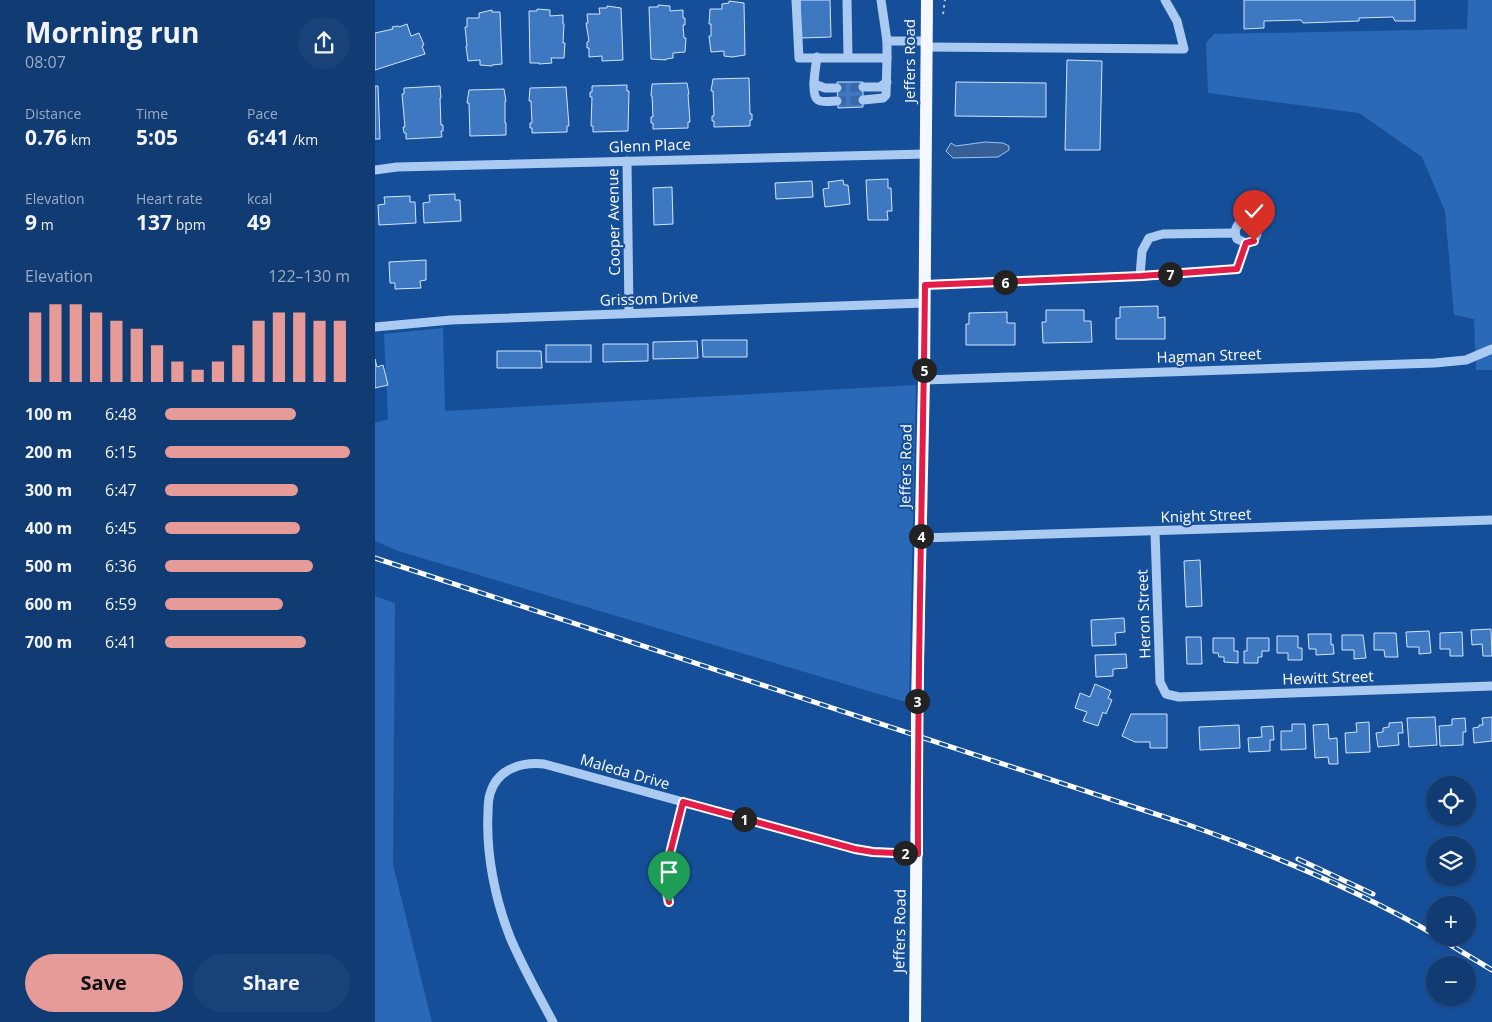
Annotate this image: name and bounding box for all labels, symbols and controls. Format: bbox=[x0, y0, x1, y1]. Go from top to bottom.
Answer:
text: Morning run bbox=[25, 13, 199, 51]
button: share bbox=[298, 17, 350, 69]
street label: Jeffers Road bbox=[899, 19, 919, 105]
text: 08:07 bbox=[25, 51, 66, 73]
text: Distance bbox=[25, 104, 81, 123]
text: Time bbox=[136, 104, 168, 123]
text: Pace bbox=[247, 104, 278, 123]
text: 0.76 bbox=[25, 123, 67, 151]
text: 5:05 bbox=[136, 123, 178, 151]
text: 6:41 bbox=[247, 123, 289, 151]
text: km bbox=[67, 130, 91, 149]
text: /km bbox=[289, 130, 318, 149]
street label: Glenn Place bbox=[609, 134, 691, 156]
street label: Cooper Avenue bbox=[602, 168, 624, 276]
text: Elevation bbox=[25, 189, 84, 208]
text: Heart rate bbox=[136, 189, 203, 208]
text: kcal bbox=[247, 189, 272, 208]
pin bbox=[1233, 190, 1275, 241]
icon: check bbox=[1240, 197, 1268, 225]
text: 9 bbox=[25, 208, 37, 236]
text: 137 bbox=[136, 208, 172, 236]
text: 49 bbox=[247, 208, 271, 236]
text: m bbox=[37, 215, 54, 234]
text: bpm bbox=[172, 215, 206, 234]
pin: 7 bbox=[1157, 262, 1183, 286]
text: Elevation bbox=[25, 265, 93, 287]
text: 122–130 m bbox=[268, 265, 350, 287]
text: 7 bbox=[1166, 265, 1175, 284]
pin: 6 bbox=[993, 270, 1017, 294]
text: 6 bbox=[1001, 273, 1010, 292]
street label: Grissom Drive bbox=[599, 286, 699, 310]
street label: Hagman Street bbox=[1156, 343, 1262, 367]
pin: 5 bbox=[911, 358, 937, 382]
text: 5 bbox=[920, 361, 929, 380]
text: 100 m bbox=[25, 403, 72, 425]
text: 6:48 bbox=[105, 403, 137, 425]
street label: Jeffers Road bbox=[894, 424, 916, 510]
text: 200 m bbox=[25, 441, 72, 463]
text: 6:15 bbox=[105, 441, 137, 463]
text: 300 m bbox=[25, 479, 72, 501]
text: 6:47 bbox=[105, 479, 137, 501]
street label: Knight Street bbox=[1160, 503, 1252, 527]
text: 400 m bbox=[25, 517, 72, 539]
text: 6:45 bbox=[105, 517, 137, 539]
pin: 4 bbox=[909, 524, 933, 548]
text: 4 bbox=[917, 527, 926, 546]
text: 500 m bbox=[25, 555, 72, 577]
text: 6:36 bbox=[105, 555, 137, 577]
street label: Heron Street bbox=[1131, 569, 1155, 659]
text: 600 m bbox=[25, 593, 72, 615]
text: 6:59 bbox=[105, 593, 137, 615]
text: 700 m bbox=[25, 631, 72, 653]
text: 6:41 bbox=[105, 631, 137, 653]
street label: Hewitt Street bbox=[1282, 665, 1374, 689]
pin: 3 bbox=[905, 688, 929, 714]
text: 3 bbox=[913, 692, 922, 711]
street label: Maleda Drive bbox=[578, 749, 672, 793]
map controls bbox=[1426, 776, 1476, 1006]
button: locate bbox=[1426, 776, 1476, 826]
pin: 1 bbox=[731, 806, 757, 832]
text: 1 bbox=[740, 810, 749, 829]
button: layers bbox=[1426, 836, 1476, 886]
pin: 2 bbox=[893, 840, 917, 866]
text: 2 bbox=[901, 844, 910, 863]
pin bbox=[648, 851, 690, 902]
icon: arrive bbox=[655, 858, 683, 886]
street label: Jeffers Road bbox=[888, 889, 910, 975]
button: + bbox=[1426, 896, 1476, 946]
button: Save bbox=[25, 954, 183, 1012]
button: Share bbox=[193, 954, 350, 1012]
button: − bbox=[1426, 956, 1476, 1006]

